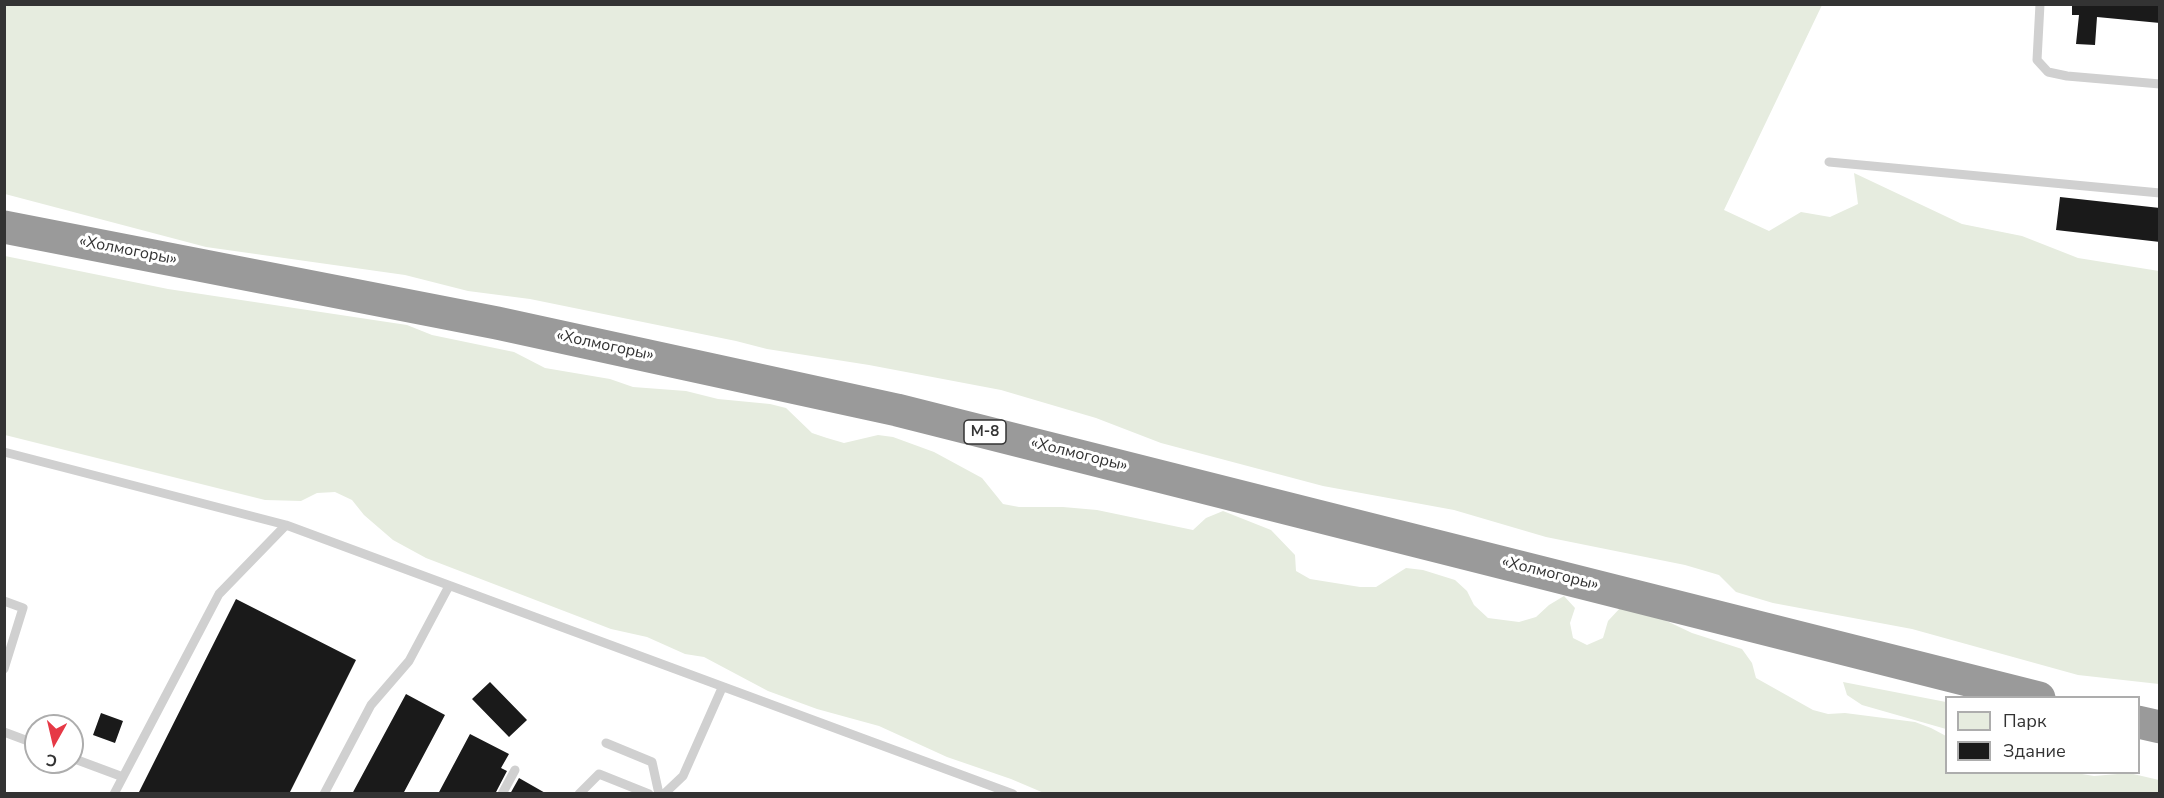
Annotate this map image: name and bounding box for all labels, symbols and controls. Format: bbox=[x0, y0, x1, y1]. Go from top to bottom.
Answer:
street label: «Холмогоры» bbox=[78, 232, 178, 270]
street label: «Холмогоры» bbox=[555, 326, 655, 366]
road number: М-8 bbox=[964, 420, 1006, 444]
street label: «Холмогоры» bbox=[1029, 434, 1129, 476]
street label: «Холмогоры» bbox=[1500, 553, 1600, 595]
legend bbox=[1945, 696, 2140, 774]
text: Парк bbox=[2003, 709, 2046, 733]
north arrow bbox=[24, 714, 84, 774]
text: Здание bbox=[2003, 739, 2066, 763]
text: С bbox=[45, 748, 59, 771]

